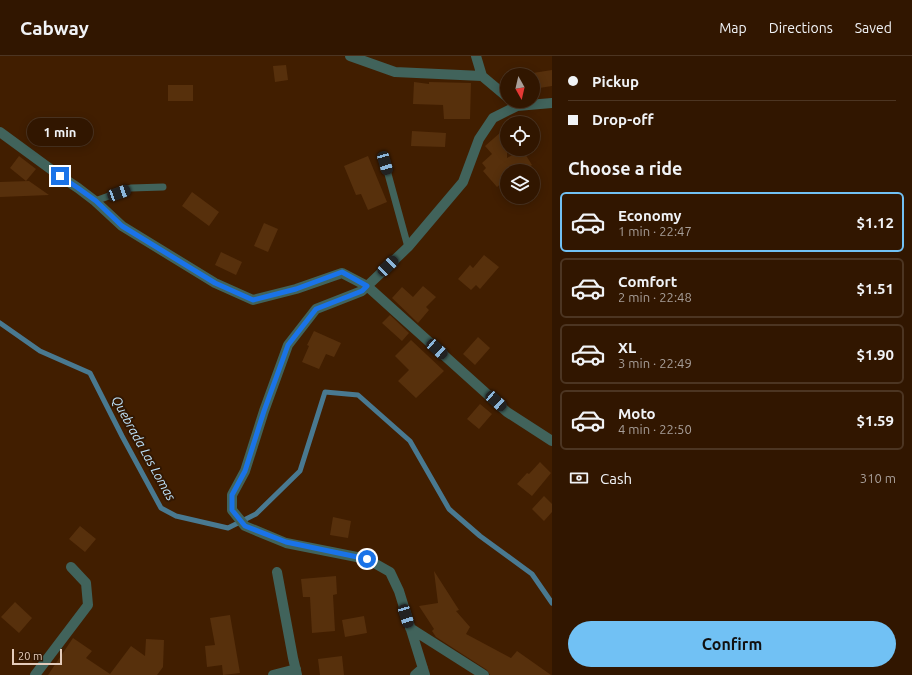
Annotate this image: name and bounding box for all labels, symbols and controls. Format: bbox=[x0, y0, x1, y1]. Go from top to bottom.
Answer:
text: Cabway bbox=[20, 17, 89, 39]
text: Map bbox=[719, 20, 747, 36]
text: Directions bbox=[769, 20, 833, 36]
text: Saved bbox=[855, 20, 892, 36]
north arrow bbox=[500, 68, 540, 108]
map controls bbox=[500, 68, 540, 204]
text: Pickup bbox=[592, 73, 639, 90]
text: Drop-off bbox=[592, 111, 654, 128]
button: locate bbox=[500, 116, 540, 156]
callout: 1 min bbox=[27, 118, 93, 146]
text: 1 min bbox=[44, 125, 76, 139]
car bbox=[376, 150, 394, 176]
text: Choose a ride bbox=[568, 158, 682, 178]
button: layers bbox=[500, 164, 540, 204]
route end bbox=[51, 167, 69, 185]
car bbox=[106, 183, 132, 203]
icon: car bbox=[570, 204, 606, 240]
text: Economy bbox=[618, 207, 682, 224]
text: $1.12 bbox=[856, 214, 894, 231]
text: 1 min · 22:47 bbox=[618, 224, 692, 238]
car bbox=[375, 253, 401, 279]
icon: car bbox=[570, 270, 606, 306]
text: Comfort bbox=[618, 273, 677, 290]
text: $1.51 bbox=[856, 280, 894, 297]
text: 2 min · 22:48 bbox=[618, 290, 692, 304]
icon: car bbox=[570, 336, 606, 372]
car bbox=[424, 337, 450, 361]
text: XL bbox=[618, 339, 636, 356]
text: $1.90 bbox=[856, 346, 894, 363]
text: 3 min · 22:49 bbox=[618, 356, 692, 370]
car bbox=[483, 389, 509, 413]
water label: Quebrada Las Lomas bbox=[109, 393, 179, 504]
icon: car bbox=[570, 402, 606, 438]
text: Moto bbox=[618, 405, 656, 422]
text: $1.59 bbox=[856, 412, 894, 429]
text: 4 min · 22:50 bbox=[618, 422, 692, 436]
icon: cash bbox=[568, 467, 590, 489]
text: Cash bbox=[600, 470, 632, 487]
text: 310 m bbox=[860, 471, 896, 485]
route start bbox=[358, 550, 376, 568]
car bbox=[397, 603, 415, 629]
button: Confirm bbox=[568, 621, 896, 667]
scale bar bbox=[12, 647, 62, 666]
text: 20 m bbox=[18, 650, 42, 662]

